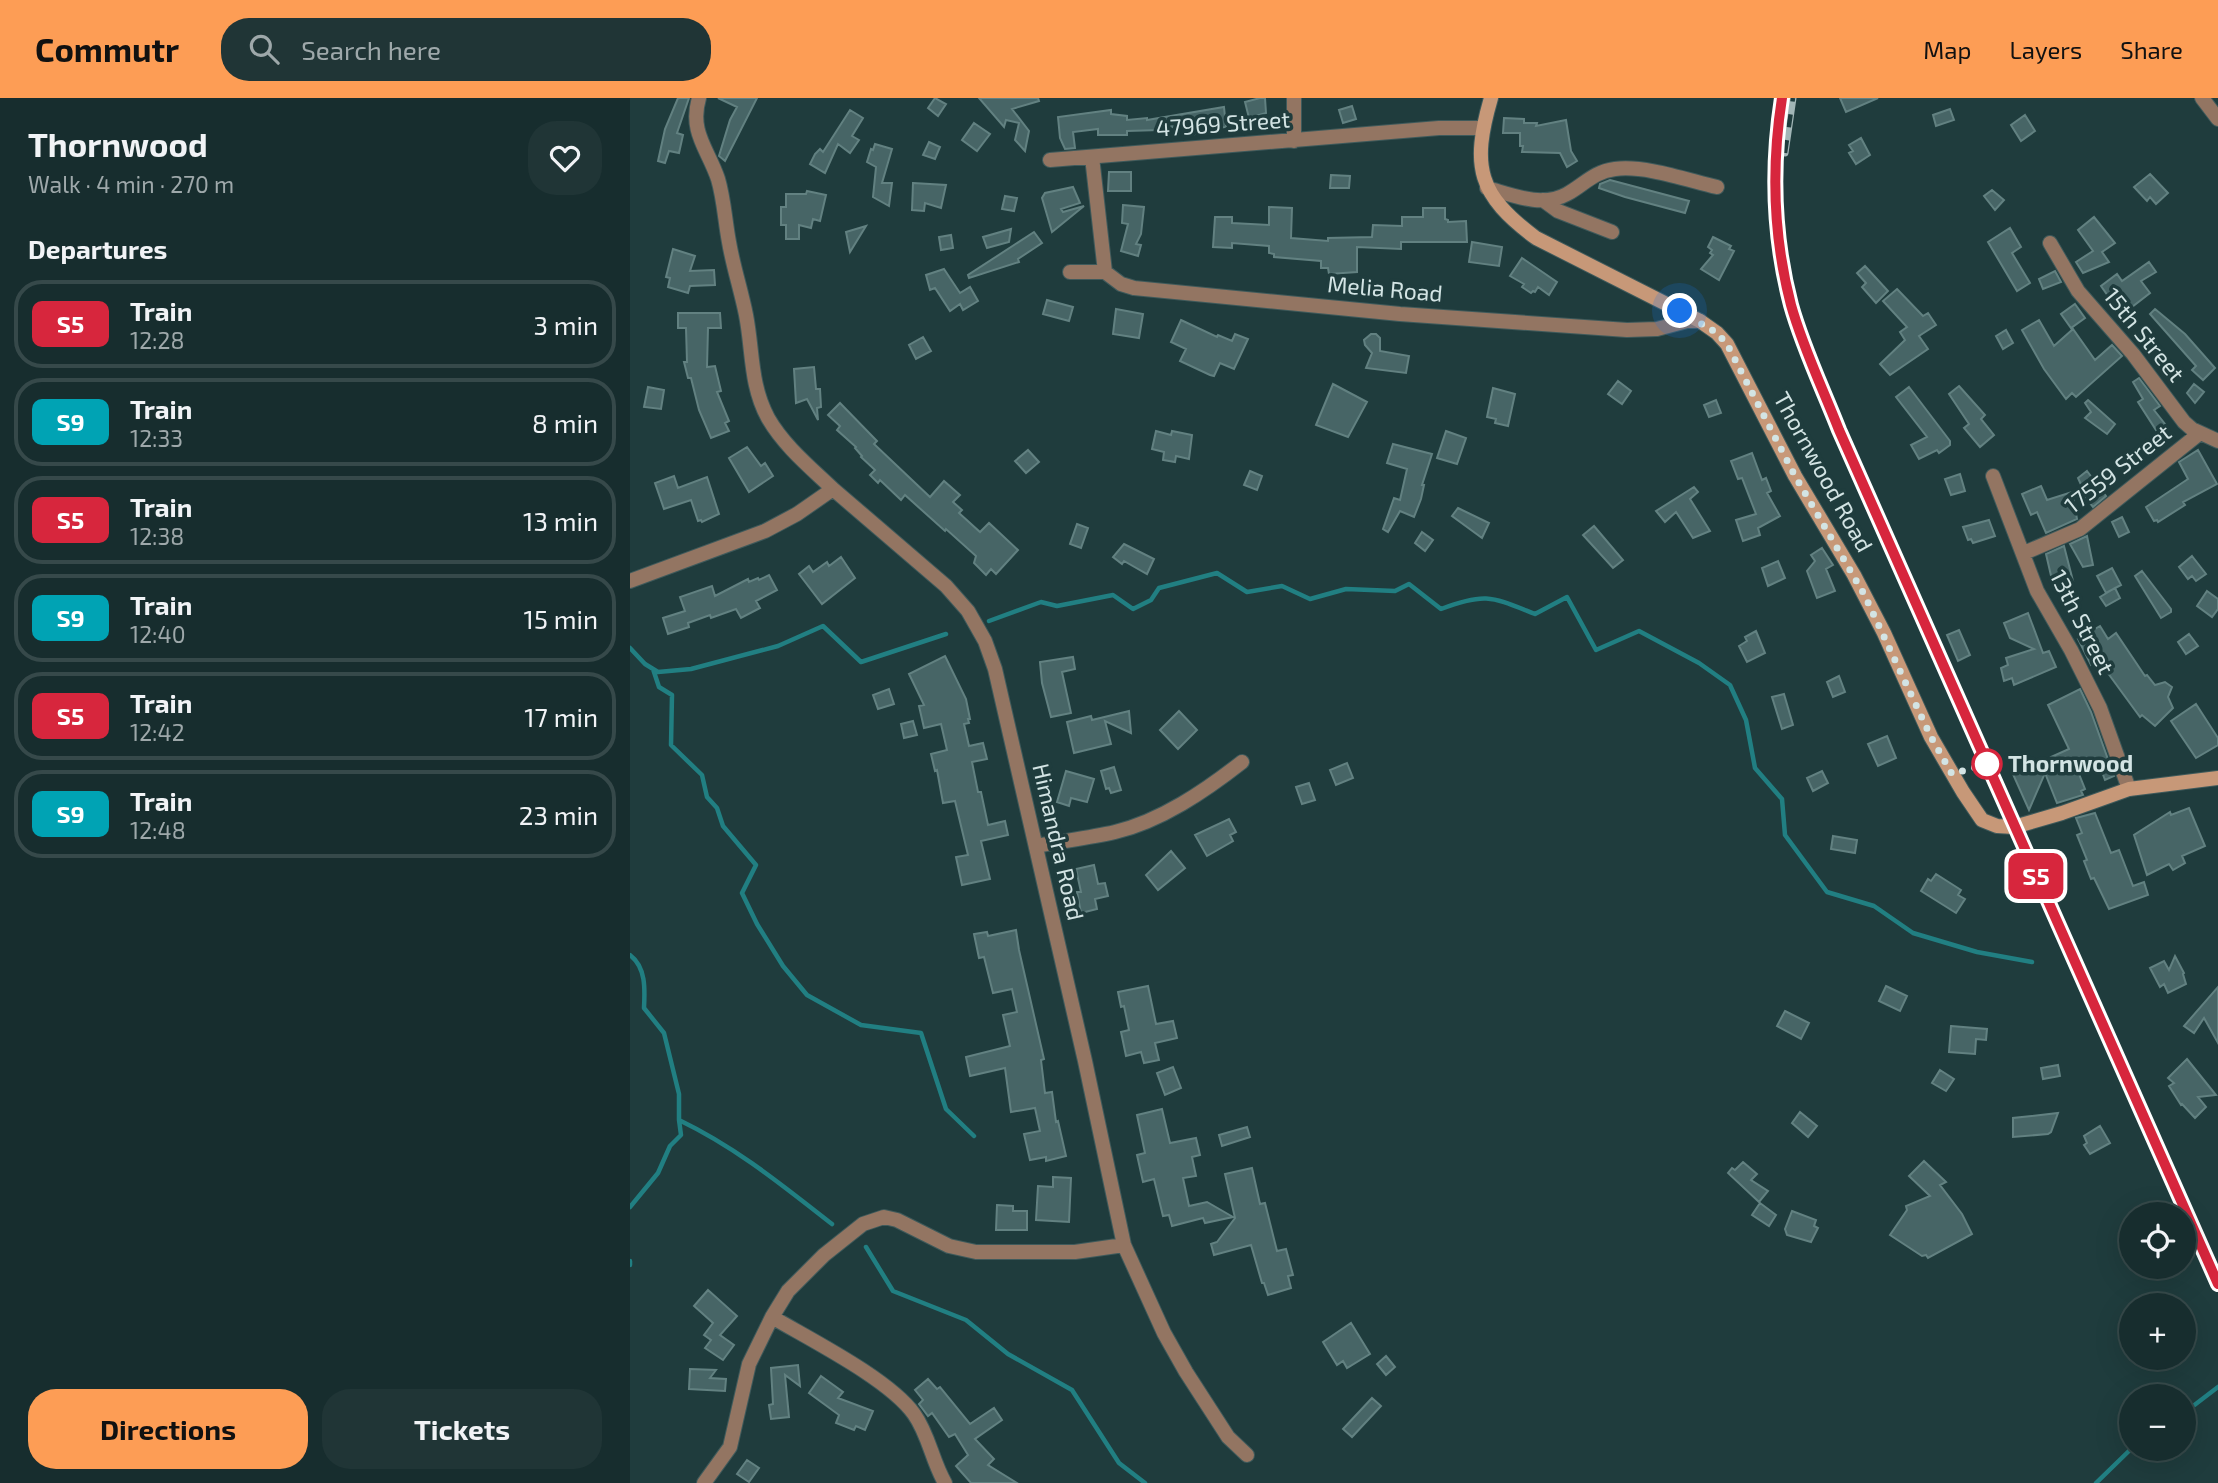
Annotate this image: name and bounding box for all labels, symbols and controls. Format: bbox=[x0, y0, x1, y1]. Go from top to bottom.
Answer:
search box bbox=[221, 18, 711, 81]
text: Commutr bbox=[35, 29, 179, 69]
icon: search bbox=[245, 30, 283, 68]
text: Search here bbox=[301, 34, 441, 65]
text: Map bbox=[1923, 35, 1971, 64]
text: Layers bbox=[2009, 35, 2082, 64]
text: Share bbox=[2120, 35, 2183, 64]
street label: 47969 Street bbox=[1155, 104, 1291, 142]
button: heart bbox=[528, 121, 602, 195]
text: Thornwood bbox=[28, 124, 208, 164]
text: Walk · 4 min · 270 m bbox=[28, 170, 234, 198]
text: Departures bbox=[28, 233, 167, 264]
street label: Melia Road bbox=[1326, 269, 1444, 307]
street label: 15th Street bbox=[2098, 282, 2191, 387]
your location bbox=[1662, 293, 1697, 328]
text: Train bbox=[130, 295, 192, 326]
text: S5 bbox=[57, 309, 84, 338]
text: 3 min bbox=[533, 309, 598, 340]
text: 12:28 bbox=[130, 326, 184, 354]
street label: Thornwood Road bbox=[1768, 387, 1879, 556]
text: Train bbox=[130, 393, 192, 424]
text: S9 bbox=[56, 407, 85, 436]
text: 8 min bbox=[532, 407, 598, 438]
street label: 17559 Street bbox=[2058, 418, 2177, 519]
text: 12:33 bbox=[130, 424, 183, 452]
text: Train bbox=[130, 491, 192, 522]
text: S5 bbox=[57, 505, 84, 534]
text: 13 min bbox=[523, 505, 598, 536]
text: 12:38 bbox=[130, 522, 184, 550]
street label: 13th Street bbox=[2045, 565, 2121, 679]
text: Train bbox=[130, 589, 192, 620]
text: S9 bbox=[56, 603, 85, 632]
text: 15 min bbox=[524, 603, 598, 634]
text: 12:40 bbox=[130, 620, 186, 648]
text: Train bbox=[130, 687, 192, 718]
text: S5 bbox=[57, 701, 84, 730]
text: 17 min bbox=[524, 701, 598, 732]
text: 12:42 bbox=[130, 718, 185, 746]
marker: Thornwood bbox=[1972, 749, 2002, 779]
place label: Thornwood bbox=[2008, 749, 2133, 777]
street label: Himandra Road bbox=[1027, 761, 1091, 923]
text: Train bbox=[130, 785, 192, 816]
text: S9 bbox=[56, 799, 85, 828]
text: 23 min bbox=[519, 799, 598, 830]
text: 12:48 bbox=[130, 816, 186, 844]
line badge: S5 bbox=[2004, 853, 2068, 899]
text: S5 bbox=[2022, 861, 2050, 890]
map controls bbox=[2119, 1202, 2196, 1461]
button: locate bbox=[2119, 1202, 2196, 1279]
button: + bbox=[2119, 1293, 2196, 1370]
button: − bbox=[2119, 1384, 2196, 1461]
button: Directions bbox=[28, 1389, 308, 1469]
button: Tickets bbox=[322, 1389, 602, 1469]

